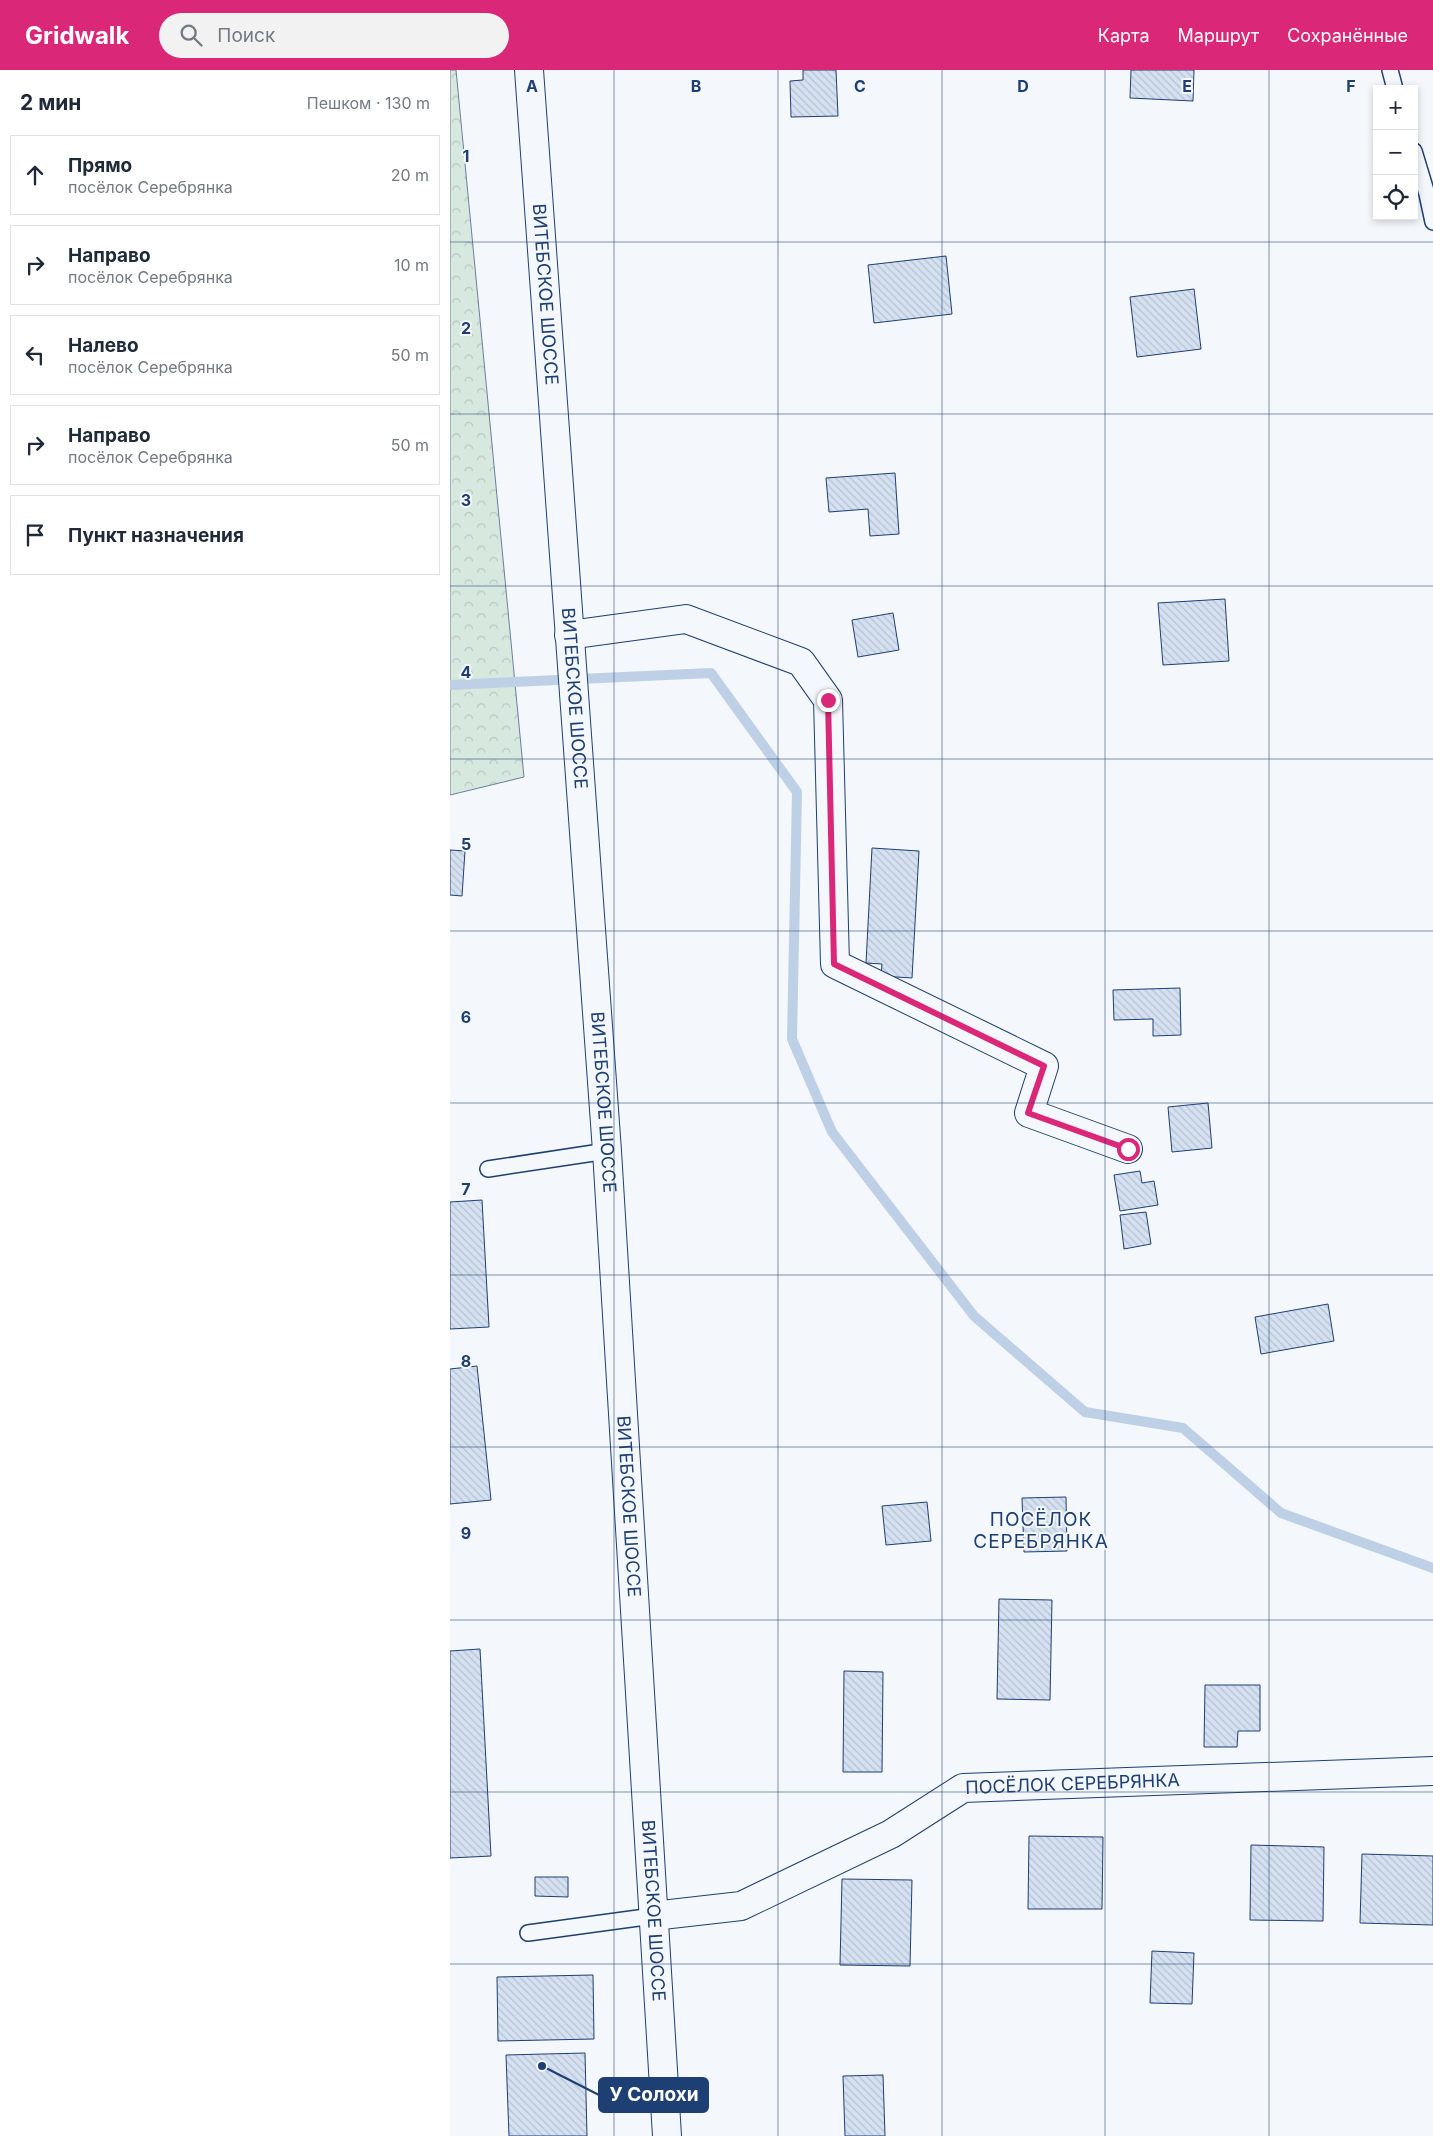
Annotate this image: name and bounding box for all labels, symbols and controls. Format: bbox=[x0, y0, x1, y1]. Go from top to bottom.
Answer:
search box bbox=[159, 13, 509, 58]
text: Gridwalk bbox=[25, 21, 129, 50]
icon: search bbox=[177, 21, 205, 49]
text: Поиск bbox=[217, 24, 275, 47]
text: Карта bbox=[1098, 25, 1150, 46]
text: Маршрут bbox=[1178, 25, 1259, 46]
text: Сохранённые bbox=[1287, 25, 1408, 46]
text: A bbox=[526, 76, 538, 96]
text: B bbox=[691, 76, 701, 96]
text: C bbox=[854, 76, 866, 96]
text: D bbox=[1017, 76, 1029, 96]
text: E bbox=[1182, 76, 1192, 96]
text: F bbox=[1346, 76, 1356, 96]
map controls bbox=[1373, 85, 1418, 220]
button: + bbox=[1373, 85, 1418, 130]
text: 2 мин bbox=[20, 90, 81, 115]
text: Пешком · 130 m bbox=[307, 93, 430, 113]
button: − bbox=[1373, 130, 1418, 175]
text: 1 bbox=[463, 146, 469, 166]
text: Прямо bbox=[68, 154, 132, 177]
icon: ahead bbox=[21, 161, 49, 189]
text: 20 m bbox=[391, 165, 429, 185]
button: locate bbox=[1373, 175, 1418, 220]
text: посёлок Серебрянка bbox=[68, 177, 233, 197]
street label: ВИТЕБСКОЕ ШОССЕ bbox=[529, 203, 563, 386]
text: Направо bbox=[68, 244, 151, 267]
icon: right bbox=[21, 251, 49, 279]
text: 10 m bbox=[394, 255, 429, 275]
text: посёлок Серебрянка bbox=[68, 267, 233, 287]
text: 2 bbox=[461, 318, 471, 338]
text: Налево bbox=[68, 334, 139, 357]
icon: left bbox=[21, 341, 49, 369]
text: 50 m bbox=[391, 345, 429, 365]
text: посёлок Серебрянка bbox=[68, 357, 233, 377]
text: Направо bbox=[68, 424, 151, 447]
icon: right bbox=[21, 431, 49, 459]
text: 50 m bbox=[391, 435, 429, 455]
text: посёлок Серебрянка bbox=[68, 447, 233, 467]
text: 3 bbox=[461, 490, 471, 510]
icon: arrive bbox=[21, 521, 49, 549]
text: Пункт назначения bbox=[68, 524, 244, 547]
street label: ВИТЕБСКОЕ ШОССЕ bbox=[558, 607, 592, 790]
text: 4 bbox=[461, 662, 472, 682]
route end bbox=[817, 689, 840, 712]
text: 5 bbox=[461, 834, 471, 854]
text: 6 bbox=[461, 1007, 471, 1027]
street label: ВИТЕБСКОЕ ШОССЕ bbox=[587, 1011, 621, 1194]
route start bbox=[1117, 1138, 1140, 1161]
text: 7 bbox=[461, 1179, 471, 1199]
text: 8 bbox=[461, 1351, 471, 1371]
street label: ВИТЕБСКОЕ ШОССЕ bbox=[613, 1415, 645, 1598]
district label: ПОСЁЛОК СЕРЕБРЯНКА bbox=[973, 1508, 1109, 1553]
text: 9 bbox=[461, 1523, 471, 1543]
street label: ПОСЁЛОК СЕРЕБРЯНКА bbox=[965, 1769, 1180, 1798]
street label: ВИТЕБСКОЕ ШОССЕ bbox=[638, 1819, 670, 2002]
callout: У Солохи bbox=[599, 2078, 708, 2112]
text: У Солохи bbox=[610, 2083, 699, 2106]

